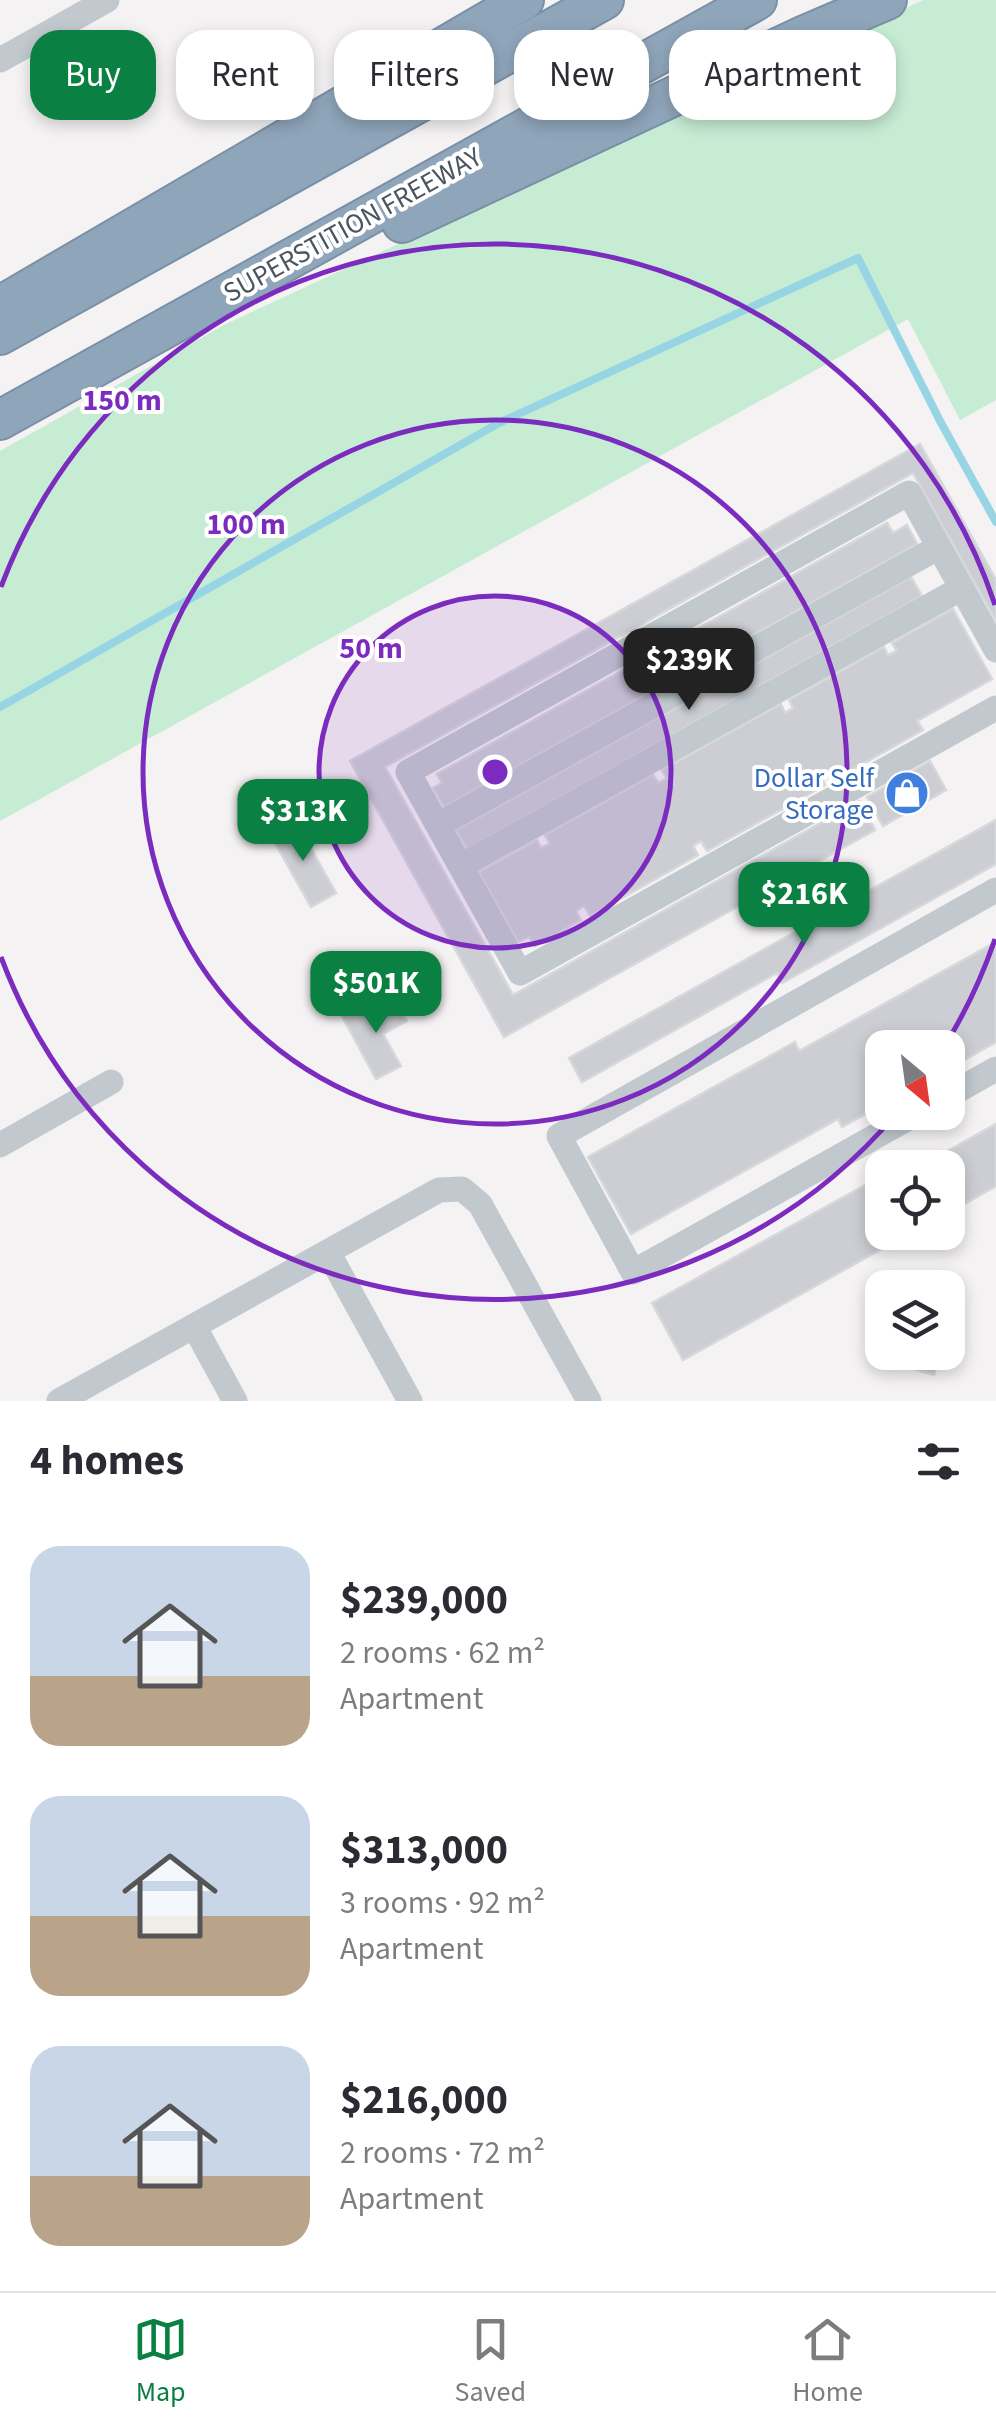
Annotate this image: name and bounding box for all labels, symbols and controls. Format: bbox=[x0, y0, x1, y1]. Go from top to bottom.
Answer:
chip: Buy bbox=[30, 30, 156, 120]
chip: Rent bbox=[176, 30, 314, 120]
chip: Filters bbox=[334, 30, 494, 120]
chip: New bbox=[514, 30, 649, 120]
chip: Apartment bbox=[669, 30, 896, 120]
street label: SUPERSTITION FREEWAY bbox=[216, 137, 490, 313]
text: 150 m bbox=[82, 379, 162, 422]
text: 100 m bbox=[206, 503, 286, 546]
text: 50 m bbox=[339, 627, 403, 670]
pin: $239K bbox=[619, 628, 759, 713]
text: $239K bbox=[645, 637, 733, 683]
centre of rings bbox=[477, 754, 513, 790]
place label: Dollar Self Storage bbox=[754, 758, 875, 830]
shop icon: Dollar Self Storage bbox=[884, 770, 930, 816]
pin: $313K bbox=[233, 779, 373, 864]
text: $313K bbox=[259, 788, 347, 834]
pin: $216K bbox=[734, 862, 874, 947]
text: $216K bbox=[760, 871, 848, 917]
pin: $501K bbox=[306, 951, 446, 1036]
text: $501K bbox=[332, 960, 420, 1006]
north arrow bbox=[865, 1030, 965, 1130]
map controls bbox=[865, 1030, 965, 1370]
button: locate bbox=[865, 1150, 965, 1250]
button: layers bbox=[865, 1270, 965, 1370]
text: 4 homes bbox=[30, 1431, 184, 1491]
icon: filters bbox=[911, 1434, 966, 1489]
text: $239,000 bbox=[340, 1570, 508, 1630]
icon: home bbox=[110, 1586, 230, 1706]
text: 2 rooms · 62 m² bbox=[340, 1630, 545, 1676]
text: Apartment bbox=[340, 1676, 483, 1722]
text: $313,000 bbox=[340, 1820, 508, 1880]
icon: home bbox=[110, 1836, 230, 1956]
text: 3 rooms · 92 m² bbox=[340, 1880, 545, 1926]
text: Apartment bbox=[340, 1926, 483, 1972]
text: $216,000 bbox=[340, 2070, 508, 2130]
icon: home bbox=[110, 2086, 230, 2206]
text: 2 rooms · 72 m² bbox=[340, 2130, 545, 2176]
text: Apartment bbox=[340, 2176, 483, 2222]
tab: Map bbox=[133, 2312, 188, 2412]
tab: Saved bbox=[454, 2312, 526, 2412]
tab: Home bbox=[792, 2312, 863, 2412]

